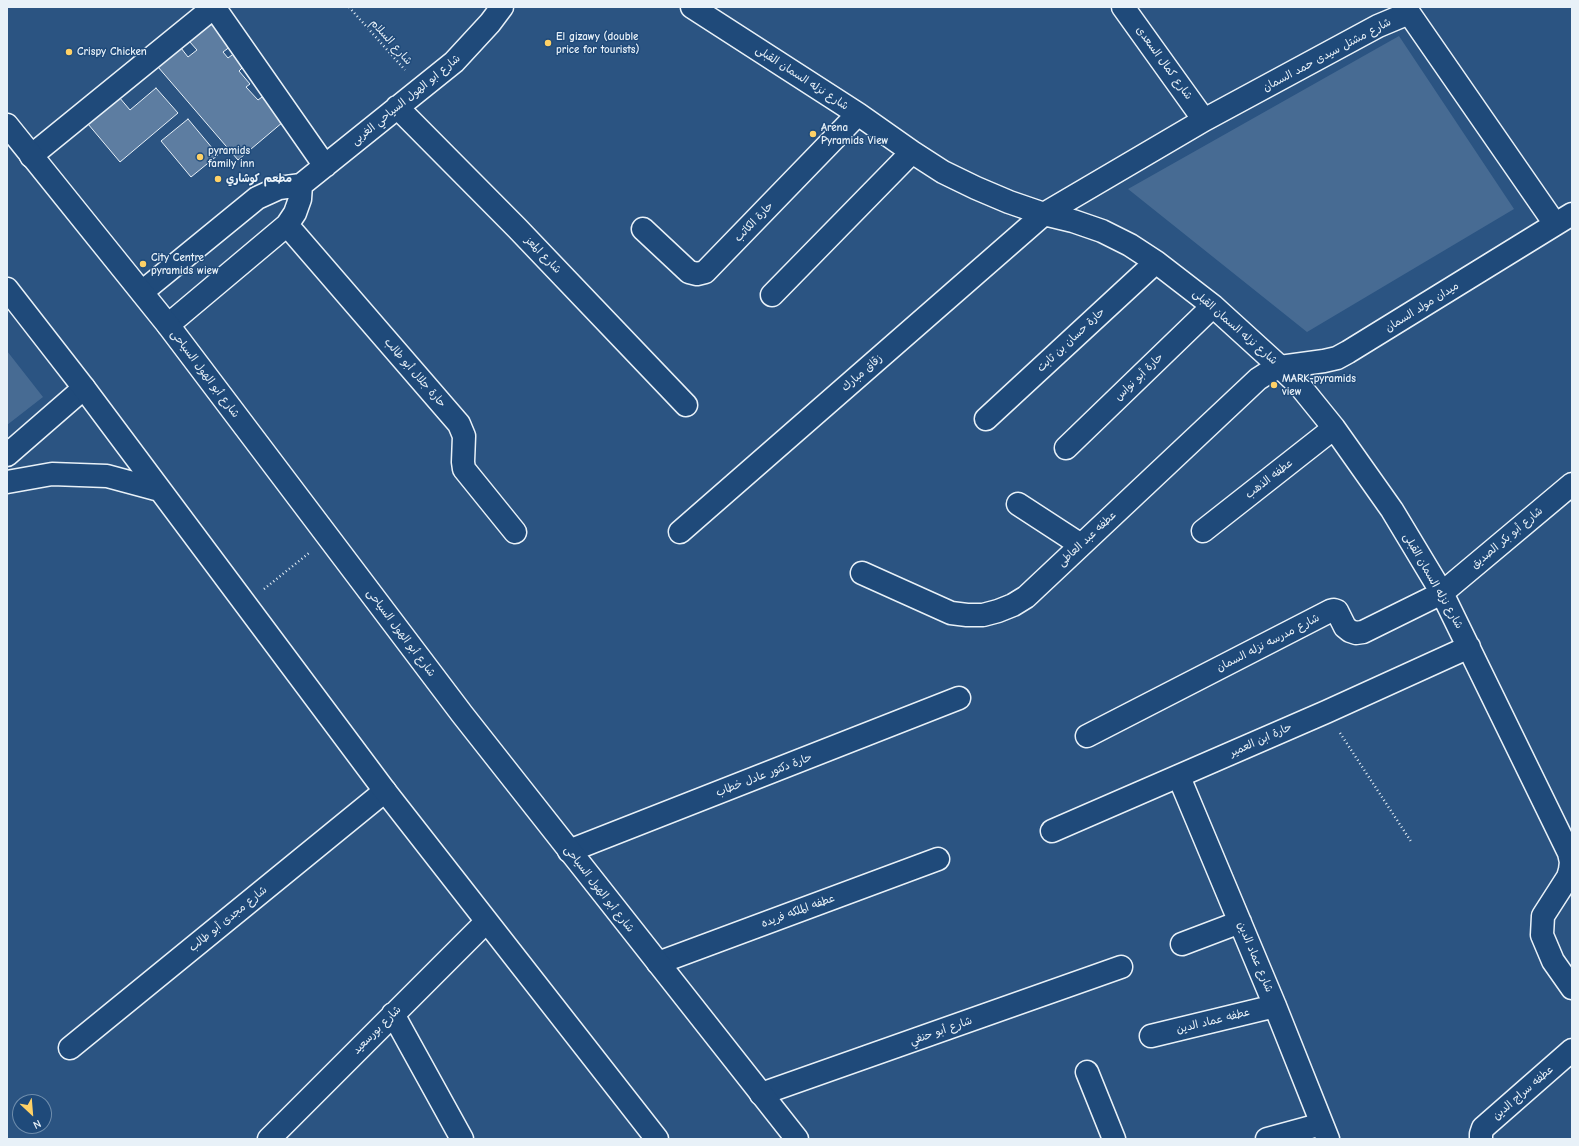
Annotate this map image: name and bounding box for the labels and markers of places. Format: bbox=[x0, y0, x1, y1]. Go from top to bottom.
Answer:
place label: El gizawy (double price for tourists) bbox=[556, 30, 639, 56]
marker: El gizawy (double price for tourists) bbox=[543, 38, 553, 48]
place label: Crispy Chicken bbox=[77, 45, 147, 59]
marker: Crispy Chicken bbox=[64, 47, 74, 57]
place label: Arena Pyramids View bbox=[821, 121, 888, 147]
marker: Arena Pyramids View bbox=[808, 129, 818, 139]
place label: pyramids family inn bbox=[208, 144, 254, 170]
marker: pyramids family inn bbox=[195, 152, 205, 162]
place label: مطعم كوشاري bbox=[226, 172, 292, 186]
marker: مطعم كوشاري bbox=[213, 174, 223, 184]
place label: City Centre pyramids wiew bbox=[151, 251, 219, 277]
marker: City Centre pyramids wiew bbox=[138, 259, 148, 269]
place label: MARK-pyramids view bbox=[1282, 372, 1356, 398]
marker: MARK-pyramids view bbox=[1269, 380, 1279, 390]

